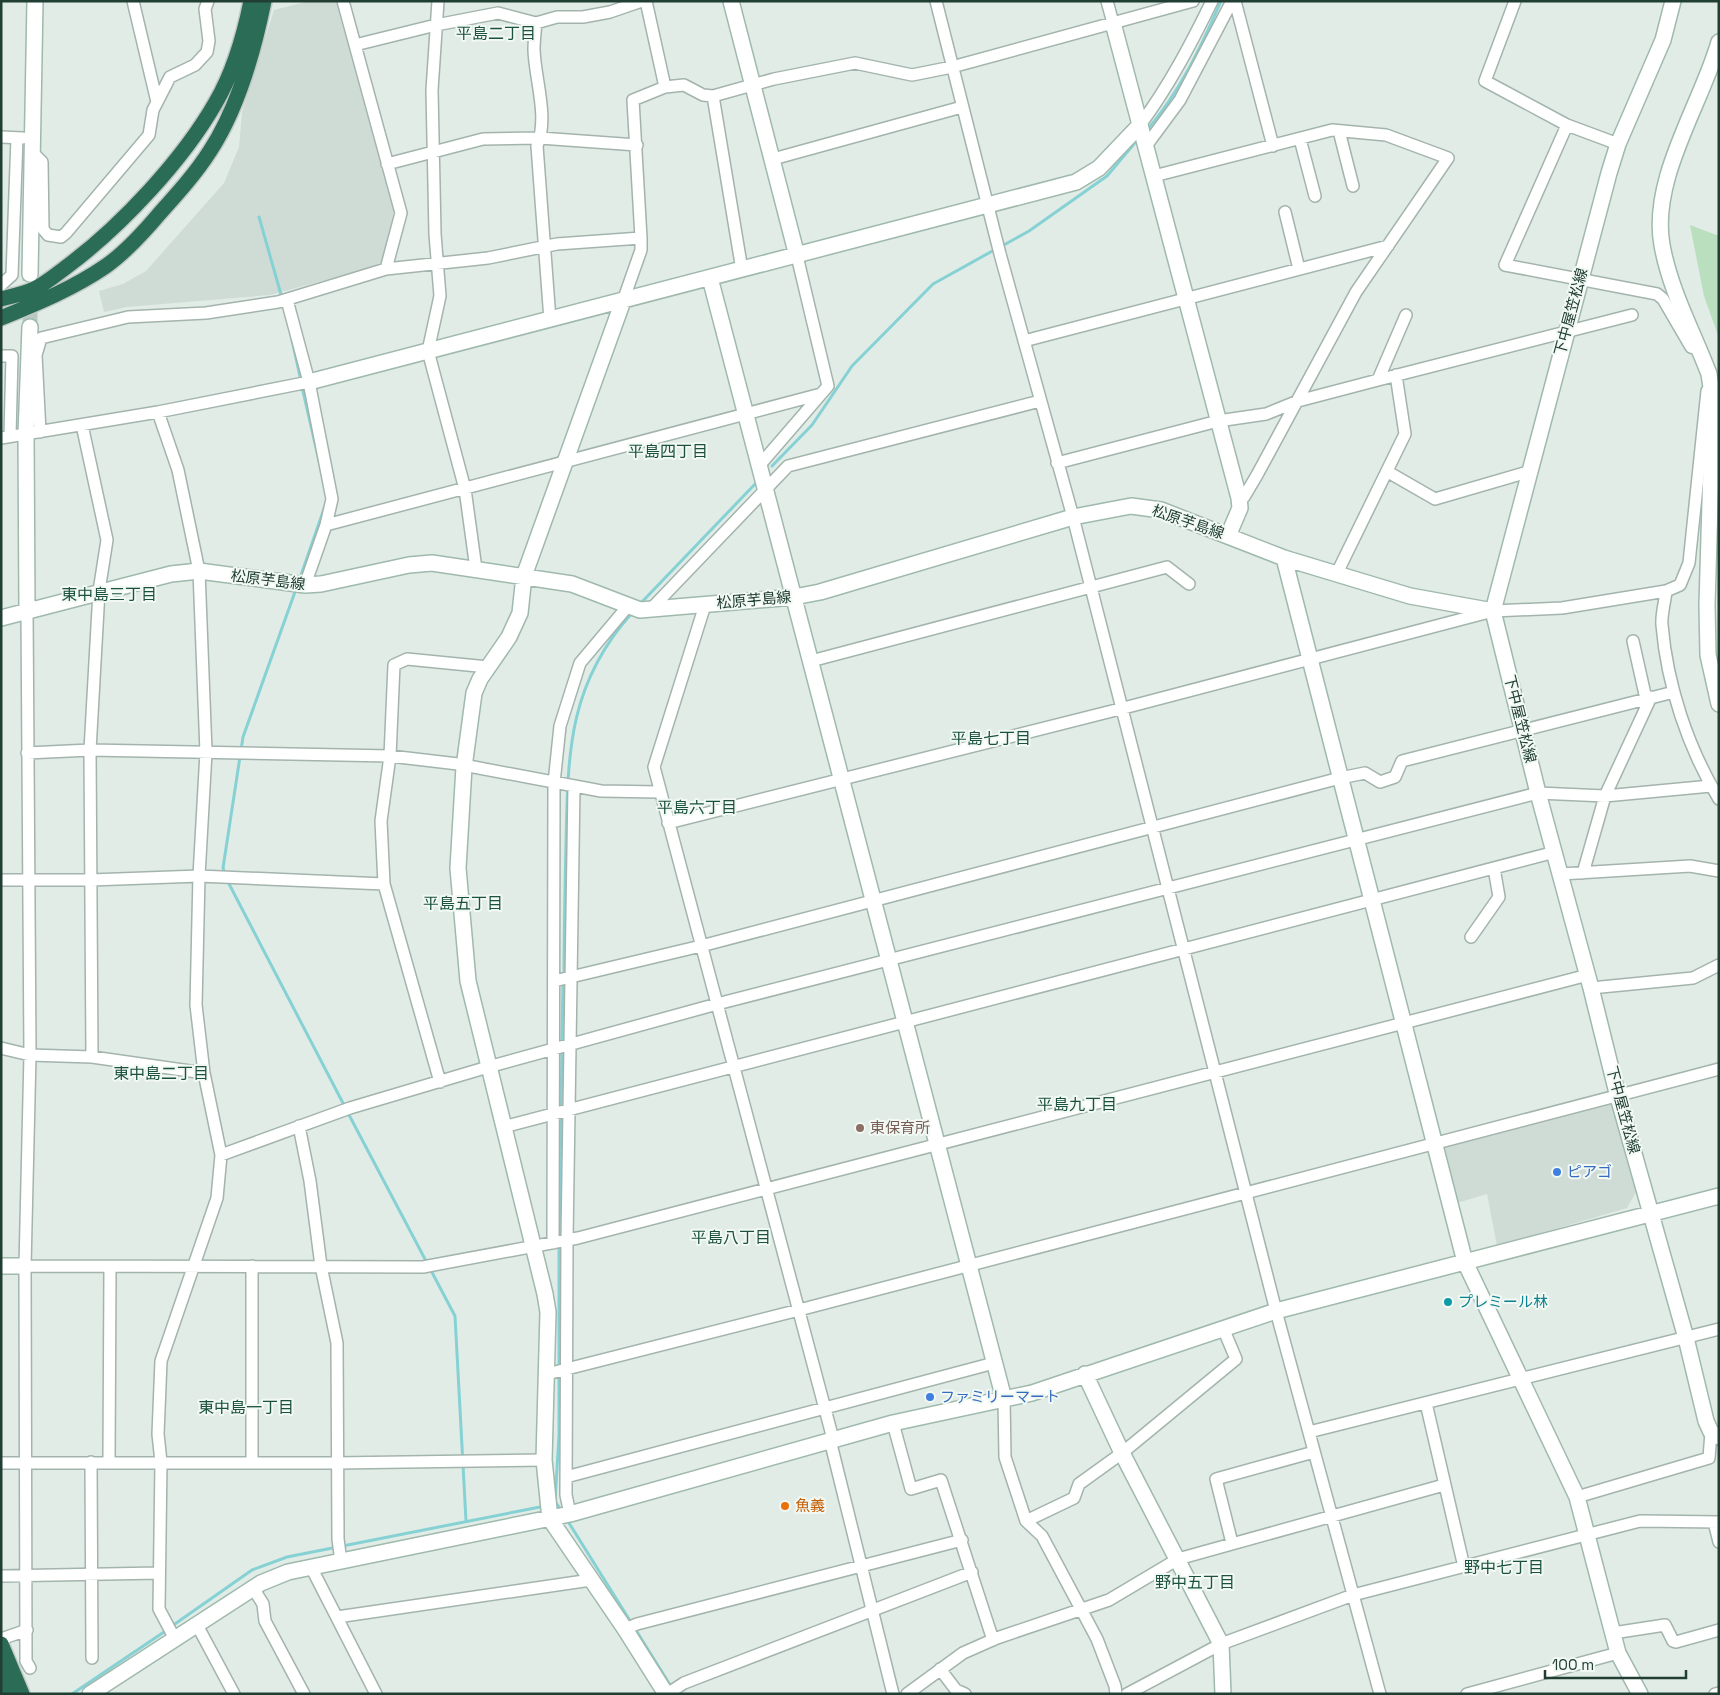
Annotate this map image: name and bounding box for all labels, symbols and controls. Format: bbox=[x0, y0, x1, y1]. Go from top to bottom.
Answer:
district label: 平島二丁目 bbox=[456, 23, 536, 44]
street label: 下中屋笠松線 bbox=[1550, 266, 1591, 358]
district label: 平島四丁目 bbox=[628, 441, 708, 462]
street label: 松原芋島線 bbox=[1150, 500, 1227, 543]
street label: 松原芋島線 bbox=[230, 566, 306, 594]
district label: 東中島三丁目 bbox=[61, 584, 157, 605]
street label: 松原芋島線 bbox=[716, 587, 792, 612]
street label: 下中屋笠松線 bbox=[1500, 673, 1541, 765]
district label: 平島七丁目 bbox=[951, 728, 1031, 749]
district label: 平島六丁目 bbox=[657, 797, 737, 818]
district label: 平島五丁目 bbox=[423, 893, 503, 914]
district label: 東中島二丁目 bbox=[113, 1063, 209, 1084]
street label: 下中屋笠松線 bbox=[1603, 1064, 1644, 1156]
district label: 平島九丁目 bbox=[1037, 1094, 1117, 1115]
place label: 東保育所 bbox=[870, 1118, 930, 1137]
marker: 東保育所 bbox=[854, 1122, 866, 1134]
place label: ピアゴ bbox=[1567, 1162, 1612, 1181]
marker: ピアゴ bbox=[1551, 1166, 1563, 1178]
district label: 平島八丁目 bbox=[691, 1227, 771, 1248]
place label: プレミール林 bbox=[1458, 1292, 1548, 1311]
marker: プレミール林 bbox=[1442, 1296, 1454, 1308]
place label: ファミリーマート bbox=[940, 1387, 1060, 1406]
marker: ファミリーマート bbox=[924, 1391, 936, 1403]
district label: 東中島一丁目 bbox=[198, 1397, 294, 1418]
place label: 魚義 bbox=[795, 1496, 825, 1515]
marker: 魚義 bbox=[779, 1500, 791, 1512]
district label: 野中七丁目 bbox=[1464, 1557, 1544, 1578]
district label: 野中五丁目 bbox=[1155, 1572, 1235, 1593]
scale bar bbox=[1545, 1648, 1686, 1680]
text: 100 m bbox=[1552, 1655, 1594, 1674]

